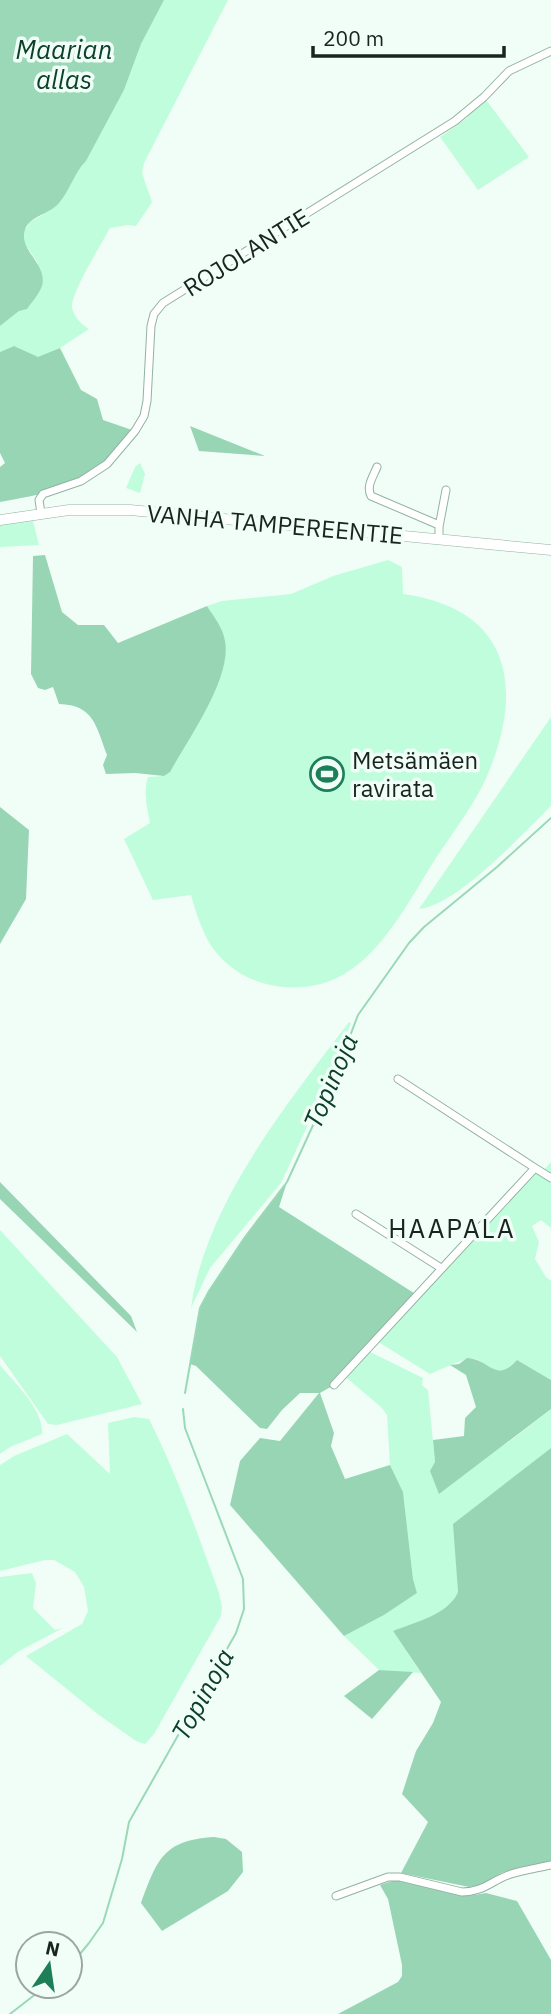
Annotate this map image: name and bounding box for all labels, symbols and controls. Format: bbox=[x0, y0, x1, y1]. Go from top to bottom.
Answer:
scale bar bbox=[313, 14, 504, 58]
text: 200 m bbox=[323, 24, 384, 52]
water label: Maarian allas bbox=[16, 32, 112, 96]
street label: ROJOLANTIE bbox=[177, 201, 315, 303]
street label: VANHA TAMPEREENTIE bbox=[146, 497, 404, 551]
place label: Metsämäen ravirata bbox=[352, 744, 478, 804]
sports icon: Metsämäen ravirata bbox=[308, 755, 346, 793]
water label: Topinoja bbox=[295, 1029, 365, 1133]
district label: HAAPALA bbox=[388, 1211, 516, 1245]
water label: Topinoja bbox=[163, 1642, 241, 1746]
north arrow bbox=[14, 1930, 84, 2000]
text: N bbox=[43, 1935, 62, 1962]

